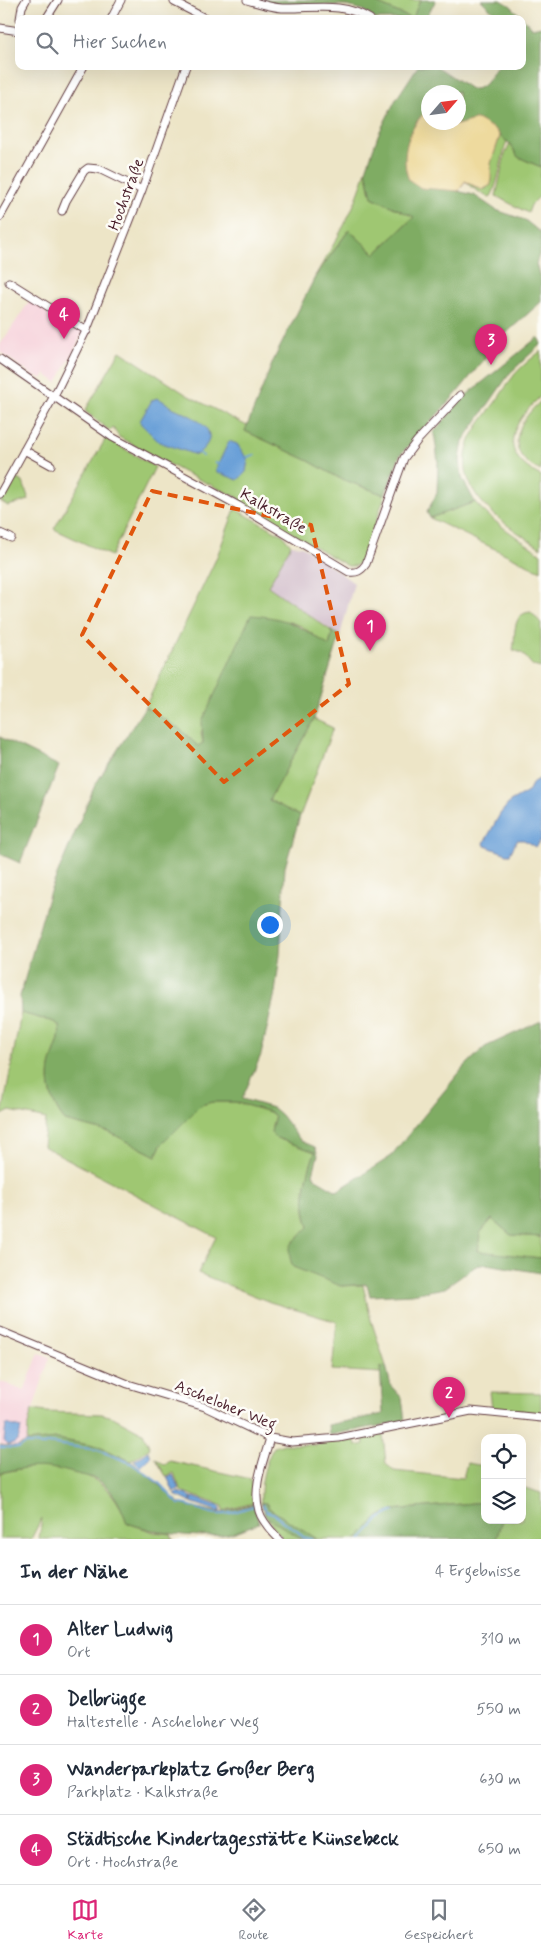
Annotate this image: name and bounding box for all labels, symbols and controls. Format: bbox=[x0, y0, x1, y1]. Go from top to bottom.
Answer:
search box bbox=[15, 15, 526, 70]
icon: search bbox=[33, 29, 61, 57]
text: Hier suchen bbox=[73, 30, 167, 55]
north arrow bbox=[421, 85, 466, 130]
street label: Hochstraße bbox=[104, 155, 149, 234]
pin: 4 bbox=[48, 298, 80, 339]
pin: 3 bbox=[475, 324, 507, 365]
street label: Kalkstraße bbox=[236, 484, 311, 539]
pin: 1 bbox=[354, 610, 386, 651]
your location bbox=[257, 912, 283, 938]
street label: Ascheloher Weg bbox=[171, 1375, 279, 1436]
pin: 2 bbox=[433, 1377, 465, 1418]
map controls bbox=[481, 1434, 526, 1524]
button: locate bbox=[481, 1434, 526, 1479]
button: layers bbox=[481, 1479, 526, 1524]
text: In der Nähe bbox=[20, 1558, 128, 1586]
text: 4 Ergebnisse bbox=[435, 1561, 521, 1582]
text: Alter Ludwig bbox=[67, 1617, 173, 1642]
text: 1 bbox=[32, 1629, 40, 1650]
text: 310 m bbox=[480, 1629, 521, 1650]
text: Ort bbox=[67, 1642, 91, 1663]
text: Delbrügge bbox=[67, 1687, 146, 1712]
text: 2 bbox=[32, 1699, 40, 1720]
text: 550 m bbox=[476, 1699, 521, 1720]
text: Haltestelle · Ascheloher Weg bbox=[67, 1712, 259, 1733]
text: Wanderparkplatz Großer Berg bbox=[67, 1757, 314, 1782]
text: 3 bbox=[32, 1769, 40, 1790]
text: 630 m bbox=[479, 1769, 521, 1790]
text: Parkplatz · Kalkstraße bbox=[67, 1782, 218, 1803]
text: Städtische Kindertagesstätte Künsebeck bbox=[67, 1827, 399, 1852]
text: 4 bbox=[31, 1839, 41, 1860]
text: 650 m bbox=[478, 1839, 521, 1860]
text: Ort · Hochstraße bbox=[67, 1852, 179, 1873]
tab: Karte bbox=[68, 1896, 103, 1944]
tab: Route bbox=[238, 1896, 269, 1944]
tab: Gespeichert bbox=[404, 1896, 473, 1944]

